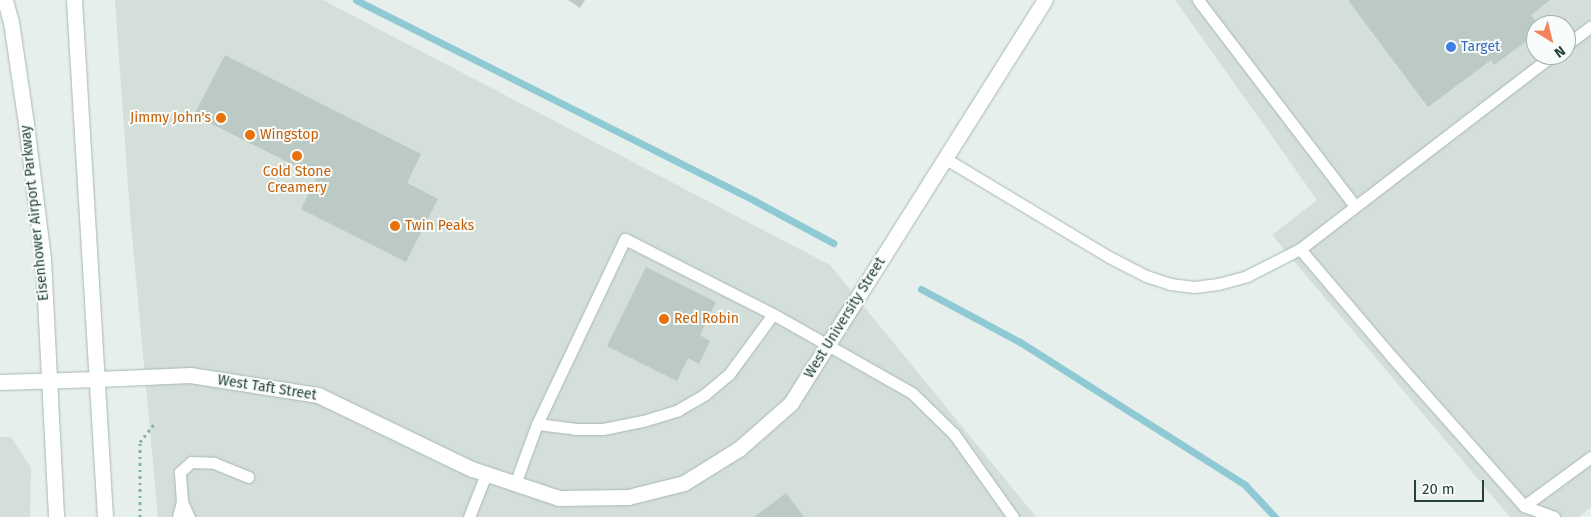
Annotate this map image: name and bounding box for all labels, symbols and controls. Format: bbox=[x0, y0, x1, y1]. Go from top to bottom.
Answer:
north arrow bbox=[1526, 15, 1576, 65]
place label: Target bbox=[1461, 39, 1500, 55]
marker: Target bbox=[1445, 41, 1457, 53]
text: N bbox=[1551, 42, 1568, 61]
place label: Jimmy John's bbox=[130, 110, 211, 126]
marker: Jimmy John's bbox=[215, 112, 227, 124]
street label: Eisenhower Airport Parkway bbox=[17, 124, 53, 302]
place label: Wingstop bbox=[260, 127, 319, 143]
marker: Wingstop bbox=[244, 129, 256, 141]
marker: Cold Stone Creamery bbox=[291, 150, 303, 162]
place label: Cold Stone Creamery bbox=[263, 164, 331, 196]
place label: Twin Peaks bbox=[405, 218, 474, 234]
marker: Twin Peaks bbox=[389, 220, 401, 232]
street label: West University Street bbox=[801, 254, 889, 382]
place label: Red Robin bbox=[674, 311, 739, 327]
marker: Red Robin bbox=[658, 313, 670, 325]
street label: West Taft Street bbox=[216, 372, 318, 404]
scale bar bbox=[1416, 470, 1486, 502]
text: 20 m bbox=[1422, 480, 1455, 498]

